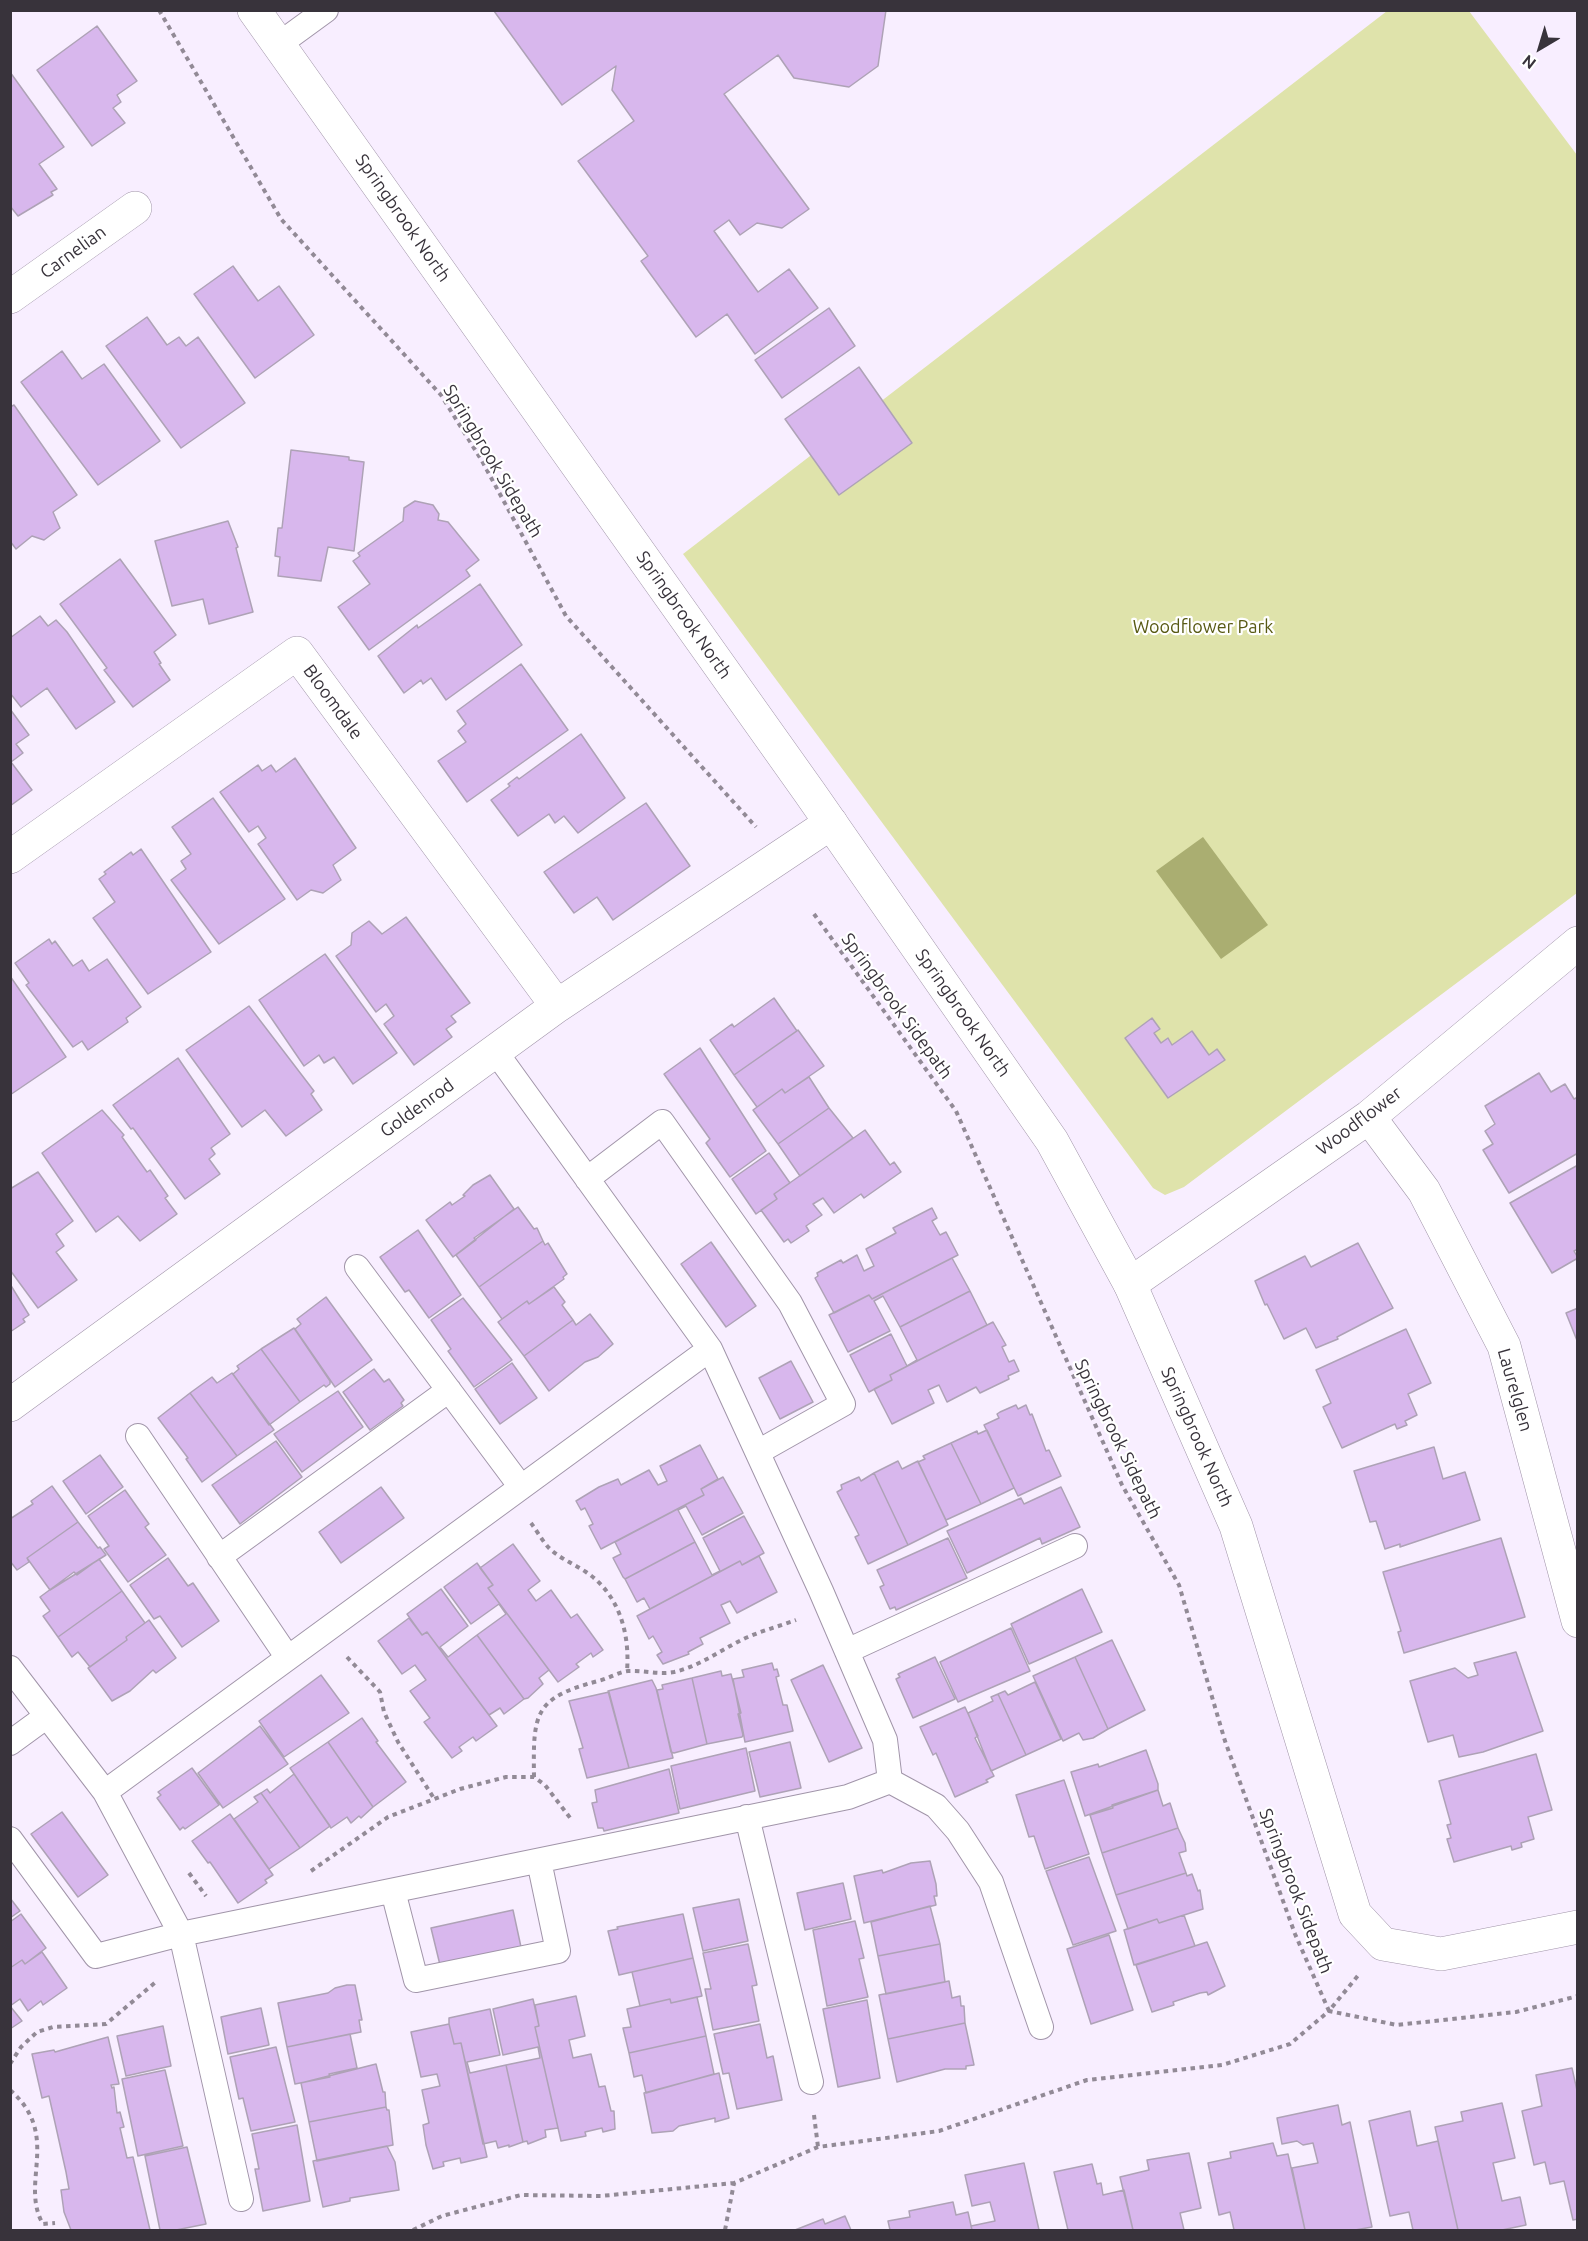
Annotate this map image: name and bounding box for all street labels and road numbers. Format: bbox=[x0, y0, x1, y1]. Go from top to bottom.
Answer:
street label: Springbrook North bbox=[351, 150, 455, 286]
street label: Carnelian bbox=[36, 221, 110, 283]
street label: Springbrook Sidepath bbox=[439, 381, 547, 541]
street label: Springbrook North bbox=[632, 547, 736, 683]
street label: Bloomdale bbox=[299, 660, 367, 744]
street label: Springbrook Sidepath bbox=[837, 929, 957, 1083]
street label: Springbrook North bbox=[911, 945, 1015, 1081]
street label: Goldenrod bbox=[376, 1074, 458, 1142]
street label: Woodflower bbox=[1312, 1082, 1406, 1160]
street label: Laurelglen bbox=[1493, 1346, 1537, 1434]
street label: Springbrook Sidepath bbox=[1070, 1356, 1166, 1522]
street label: Springbrook North bbox=[1156, 1364, 1238, 1510]
street label: Springbrook Sidepath bbox=[1255, 1806, 1337, 1976]

